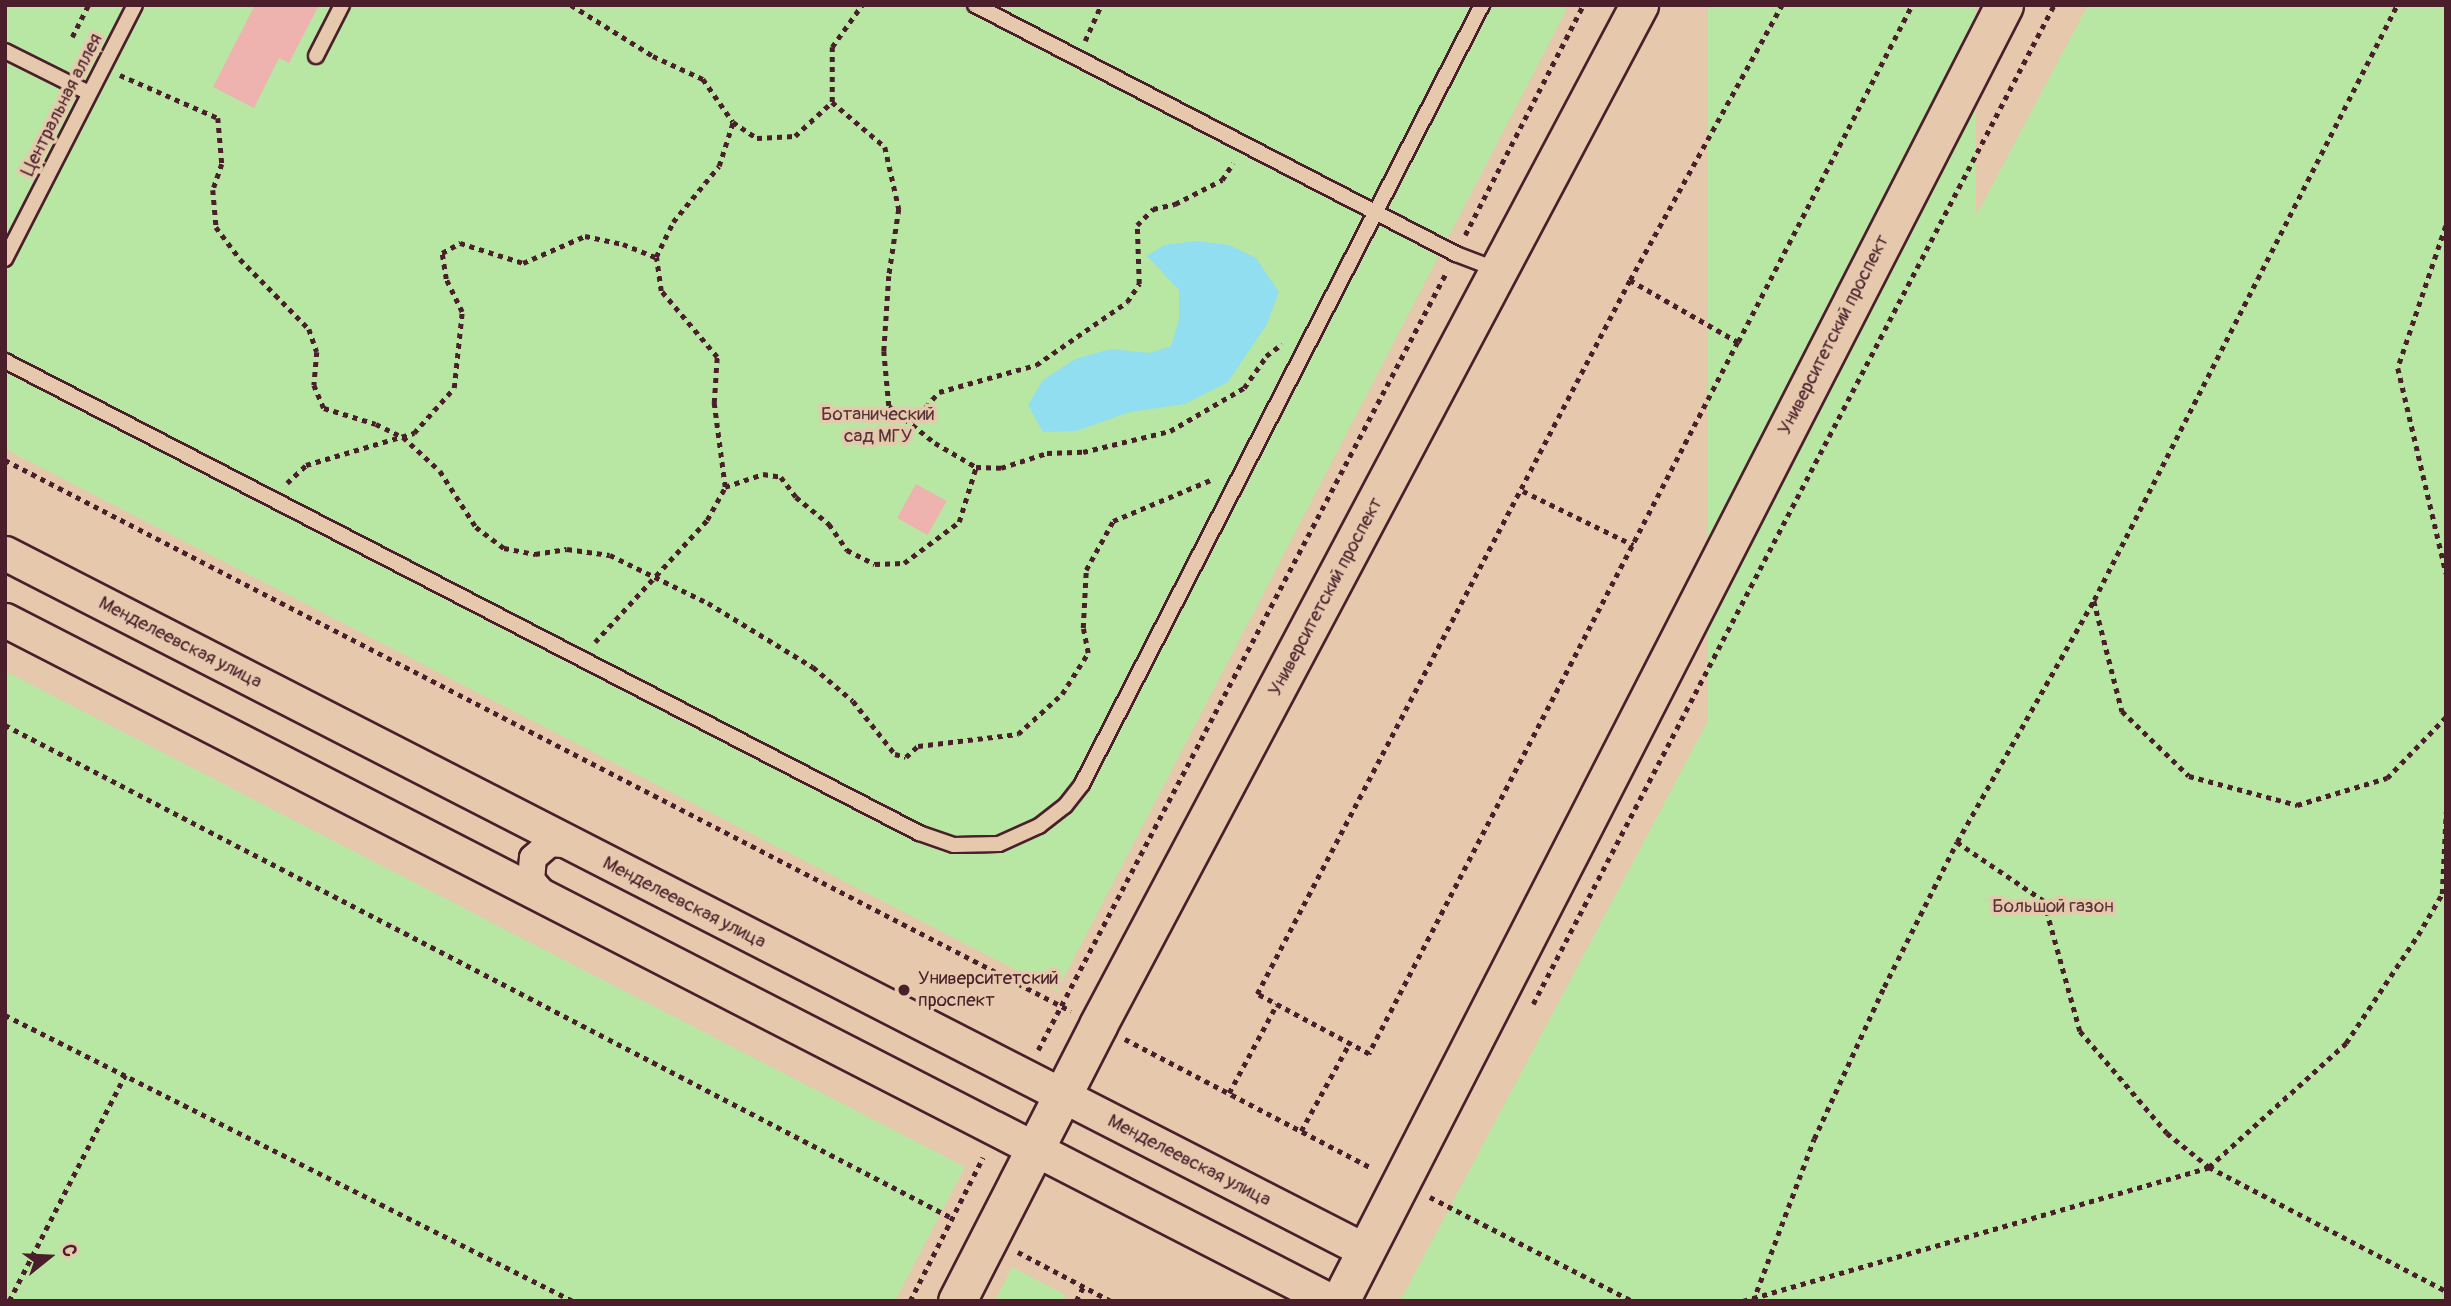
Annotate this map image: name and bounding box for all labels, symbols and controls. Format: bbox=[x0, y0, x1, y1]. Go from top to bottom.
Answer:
street label: Центральная аллея bbox=[16, 30, 108, 180]
street label: Университетский проспект bbox=[1774, 231, 1894, 439]
park label: Ботанический сад МГУ bbox=[821, 404, 935, 448]
street label: Университетский проспект bbox=[1264, 494, 1388, 700]
street label: Менделеевская улица bbox=[95, 592, 265, 694]
street label: Менделеевская улица bbox=[599, 852, 769, 954]
park label: Большой газон bbox=[1992, 896, 2114, 918]
place label: Университетский проспект bbox=[918, 968, 1059, 1012]
marker: Университетский проспект bbox=[896, 982, 912, 998]
street label: Менделеевская улица bbox=[1104, 1110, 1274, 1212]
north arrow bbox=[14, 1222, 84, 1292]
text: С bbox=[56, 1241, 82, 1260]

